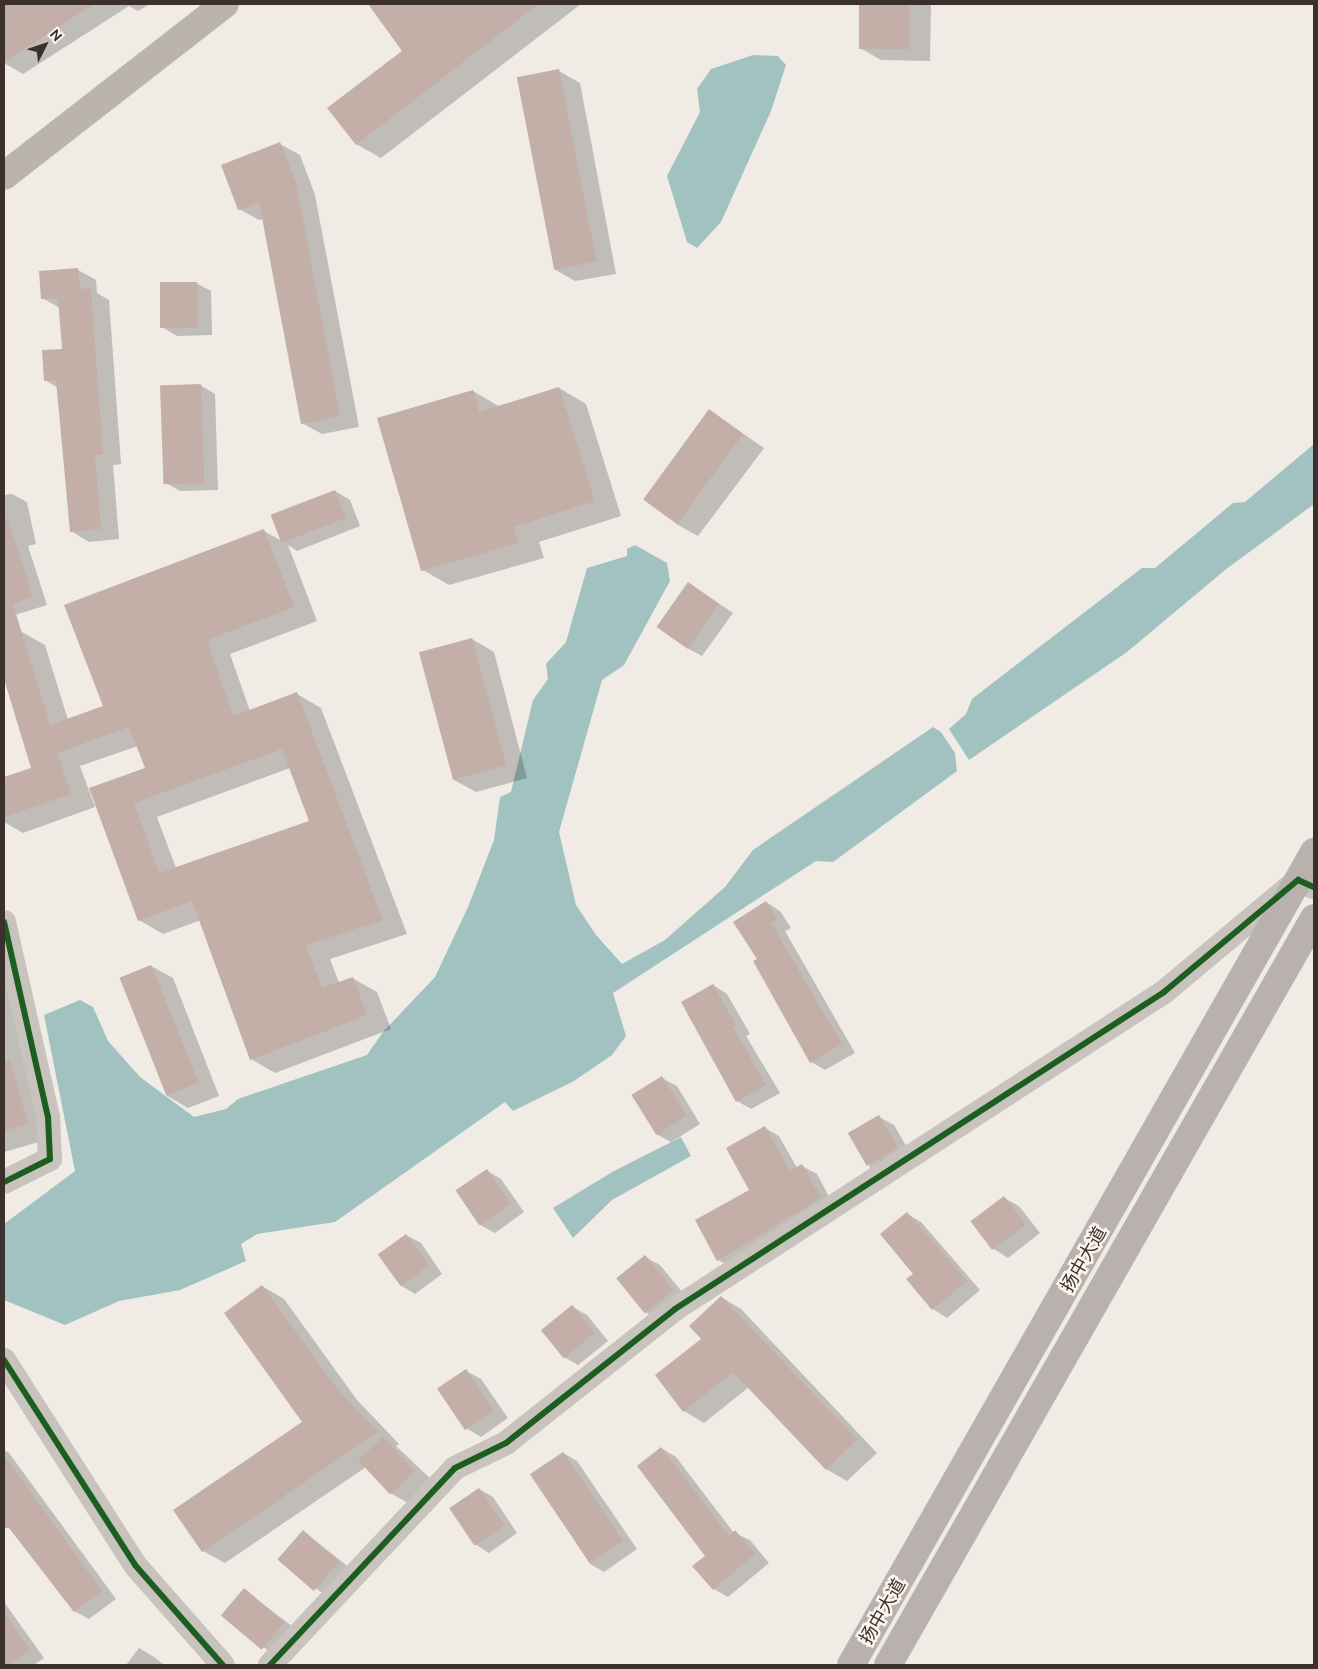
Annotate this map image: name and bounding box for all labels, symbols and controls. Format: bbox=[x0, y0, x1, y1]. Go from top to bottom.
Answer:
north arrow bbox=[20, 20, 70, 70]
text: N bbox=[47, 26, 66, 44]
street label: 扬中大道 bbox=[1056, 1222, 1110, 1296]
street label: 扬中大道 bbox=[855, 1574, 909, 1648]

